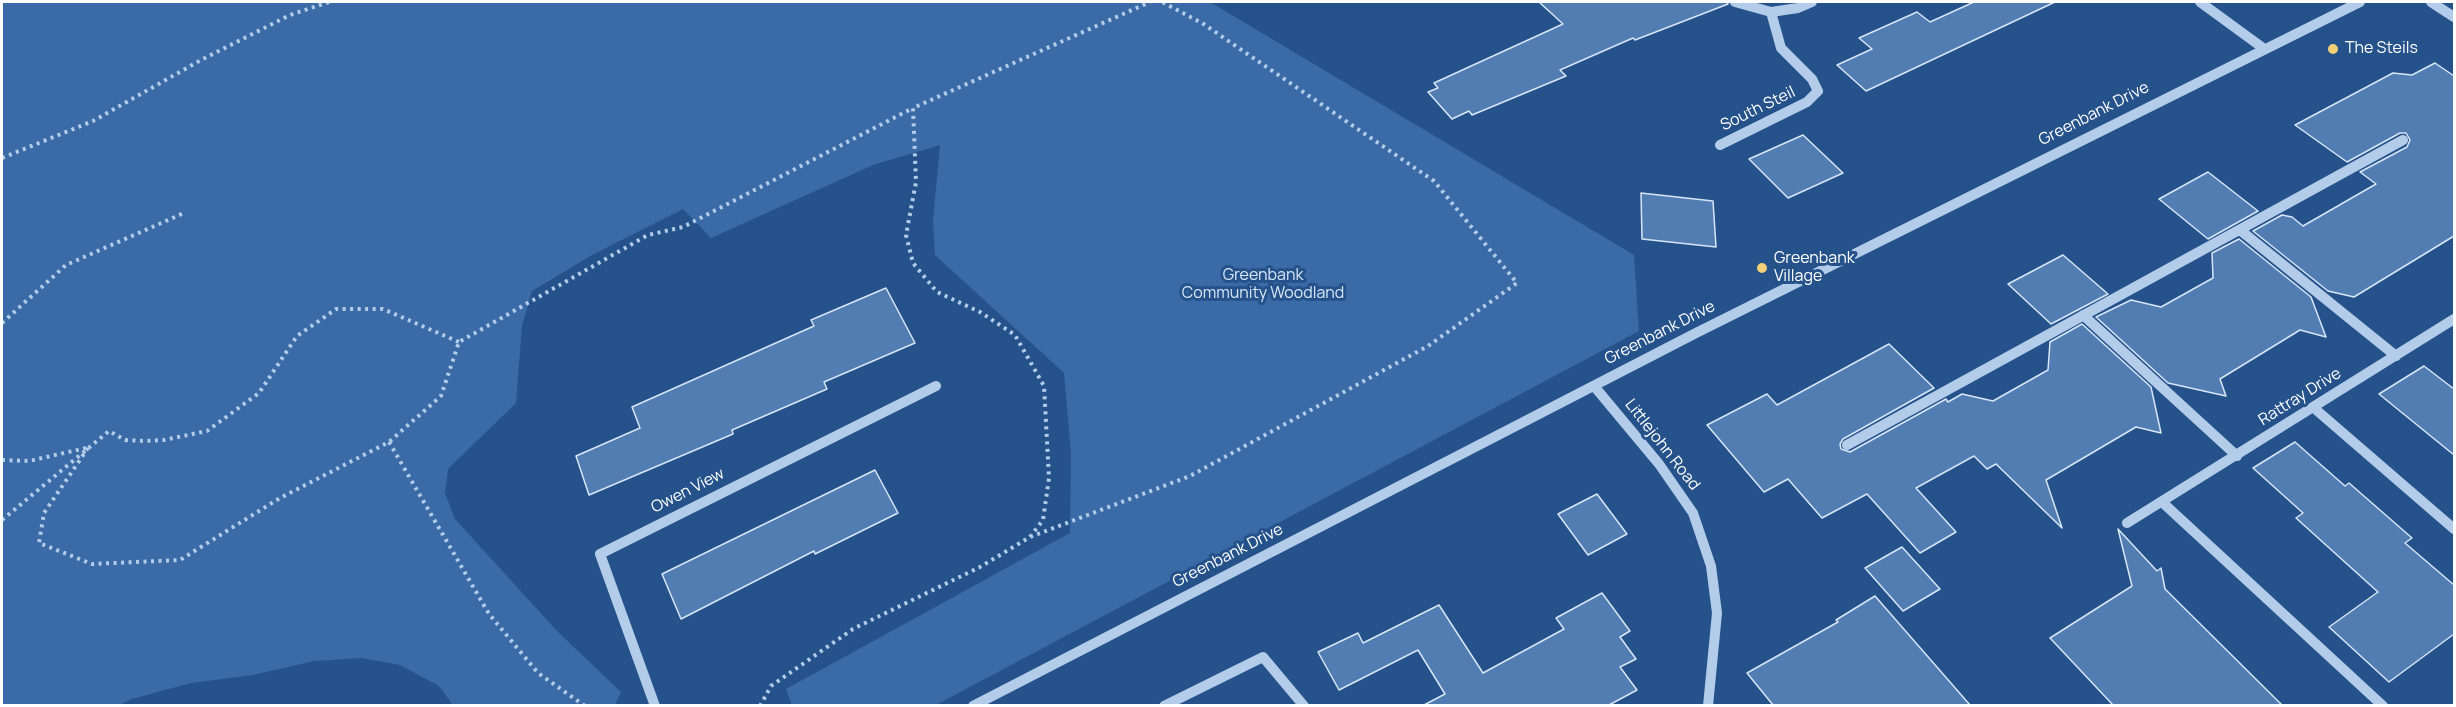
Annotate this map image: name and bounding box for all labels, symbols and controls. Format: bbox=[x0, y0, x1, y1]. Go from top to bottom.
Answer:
place label: The Steils bbox=[2345, 39, 2418, 59]
marker: The Steils bbox=[2326, 42, 2340, 56]
street label: Greenbank Drive bbox=[2036, 78, 2152, 150]
street label: South Steil bbox=[1718, 83, 1798, 135]
place label: Greenbank Village bbox=[1774, 249, 1855, 287]
marker: Greenbank Village bbox=[1755, 261, 1769, 275]
park label: Greenbank Community Woodland bbox=[1182, 266, 1344, 304]
street label: Greenbank Drive bbox=[1602, 297, 1718, 369]
street label: Rattray Drive bbox=[2255, 364, 2345, 430]
street label: Littlejohn Road bbox=[1620, 396, 1704, 494]
street label: Owen View bbox=[648, 464, 728, 518]
street label: Greenbank Drive bbox=[1170, 520, 1286, 592]

